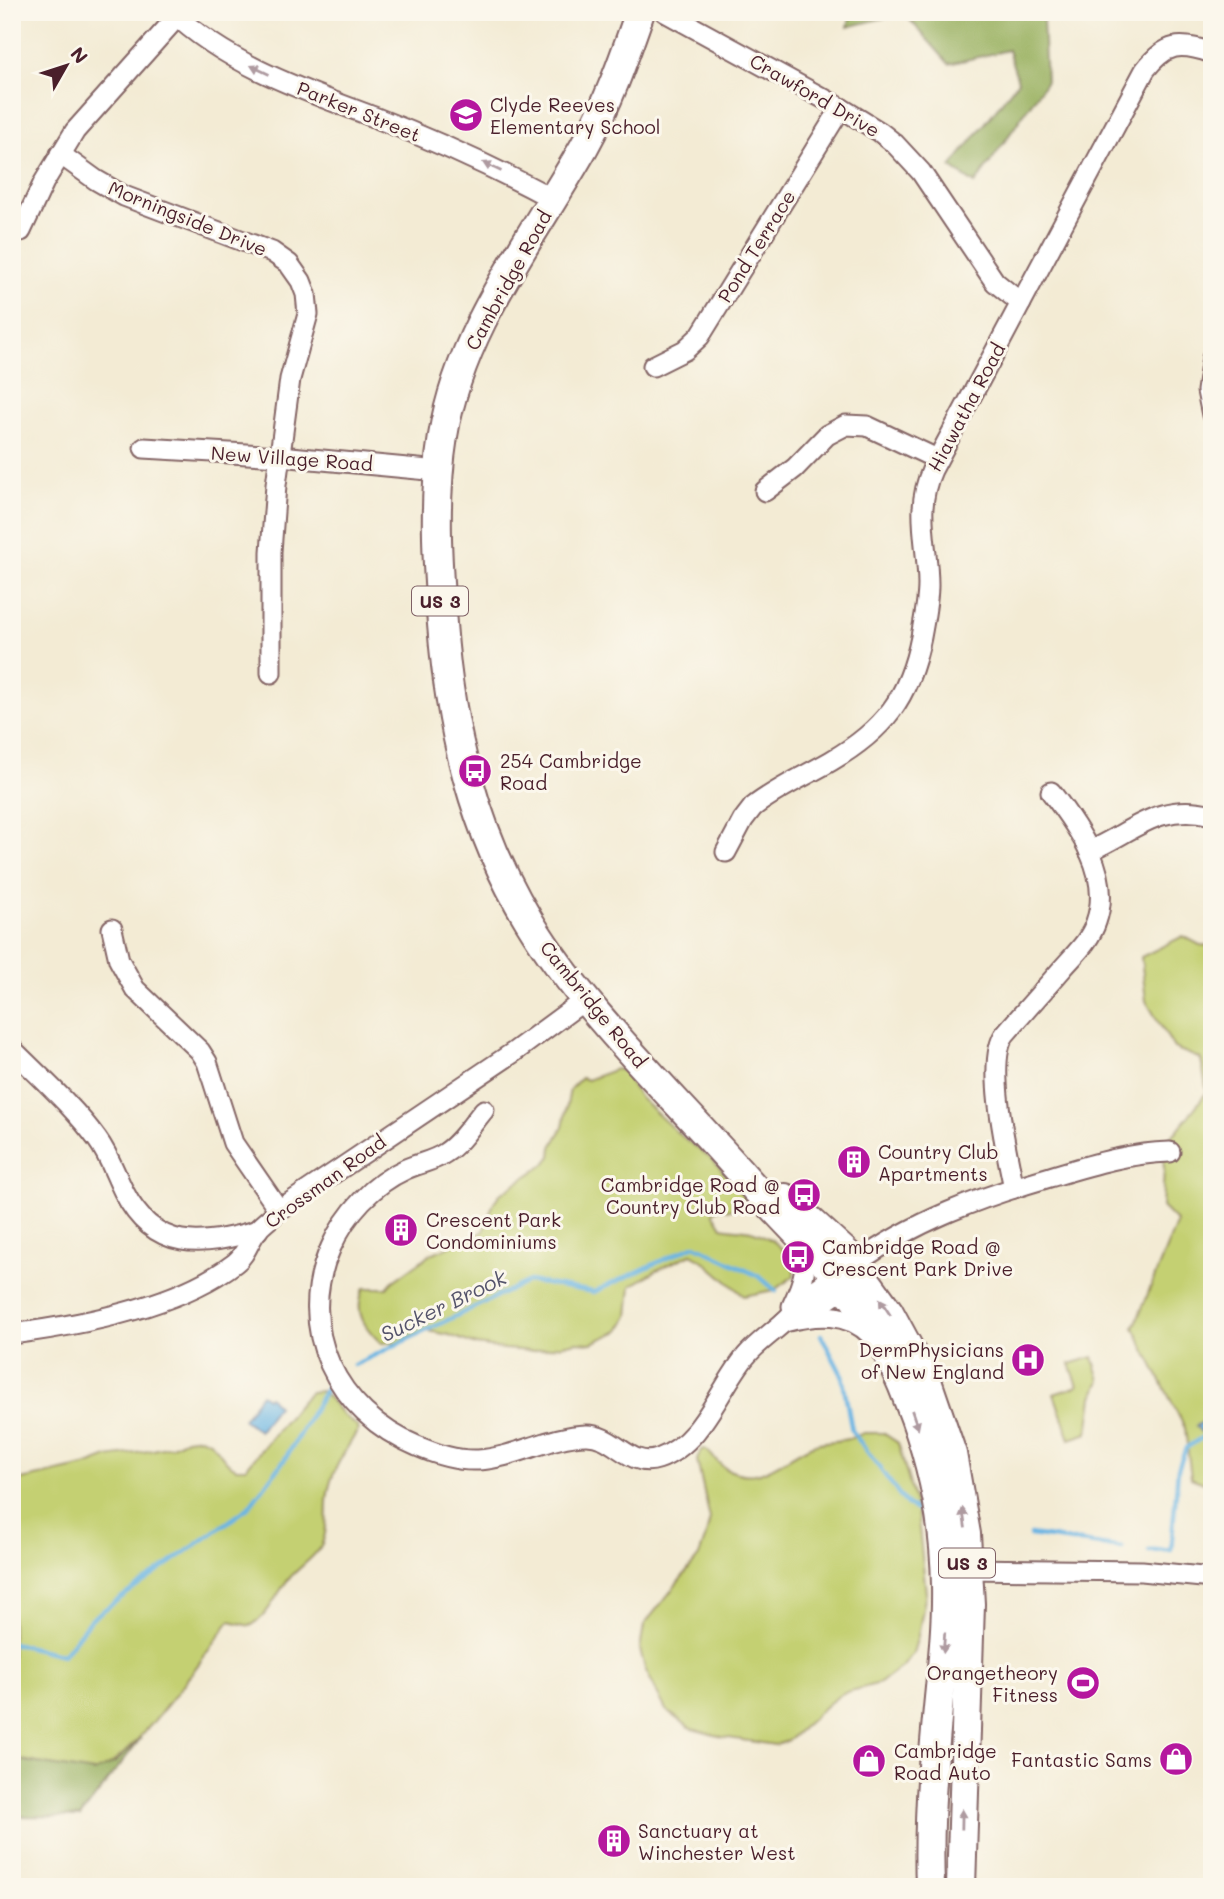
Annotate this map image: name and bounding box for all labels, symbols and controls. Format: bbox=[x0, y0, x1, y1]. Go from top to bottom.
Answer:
north arrow bbox=[32, 32, 102, 102]
text: N bbox=[65, 42, 94, 68]
street label: Crawford Drive bbox=[745, 48, 885, 142]
one-way arrow bbox=[250, 65, 270, 76]
street label: Parker Street bbox=[294, 75, 424, 147]
place label: Clyde Reeves Elementary School bbox=[490, 92, 660, 139]
school or university icon: Clyde Reeves Elementary School bbox=[447, 96, 485, 134]
one-way arrow bbox=[482, 162, 503, 173]
street label: Morningside Drive bbox=[105, 175, 271, 261]
street label: Pond Terrace bbox=[712, 185, 800, 307]
street label: Cambridge Road bbox=[459, 206, 557, 354]
street label: Hiawatha Road bbox=[922, 338, 1010, 476]
street label: New Village Road bbox=[210, 440, 374, 476]
road number: US 3 bbox=[412, 586, 468, 616]
place label: 254 Cambridge Road bbox=[500, 748, 642, 795]
bus stop icon: 254 Cambridge Road bbox=[456, 752, 494, 790]
street label: Cambridge Road bbox=[535, 935, 653, 1073]
street label: Crossman Road bbox=[259, 1129, 391, 1233]
place label: Country Club Apartments bbox=[878, 1139, 998, 1186]
building icon: Country Club Apartments bbox=[835, 1143, 873, 1181]
place label: Cambridge Road @ Country Club Road bbox=[601, 1172, 780, 1219]
bus stop icon: Cambridge Road @ Country Club Road bbox=[785, 1176, 823, 1214]
place label: Crescent Park Condominiums bbox=[426, 1207, 561, 1254]
building icon: Crescent Park Condominiums bbox=[382, 1211, 420, 1249]
place label: Cambridge Road @ Crescent Park Drive bbox=[822, 1234, 1013, 1281]
bus stop icon: Cambridge Road @ Crescent Park Drive bbox=[779, 1238, 817, 1276]
water label: Sucker Brook bbox=[376, 1263, 511, 1347]
one-way arrow bbox=[879, 1297, 892, 1316]
place label: DermPhysicians of New England bbox=[859, 1337, 1004, 1384]
hospital icon: DermPhysicians of New England bbox=[1009, 1341, 1047, 1379]
one-way arrow bbox=[910, 1409, 921, 1430]
one-way arrow bbox=[958, 1507, 969, 1529]
road number: US 3 bbox=[939, 1548, 995, 1578]
one-way arrow bbox=[938, 1633, 949, 1655]
place label: Orangetheory Fitness bbox=[927, 1660, 1058, 1707]
sports icon: Orangetheory Fitness bbox=[1064, 1664, 1102, 1702]
place label: Cambridge Road Auto bbox=[894, 1738, 997, 1785]
shop icon: Fantastic Sams bbox=[1157, 1740, 1195, 1778]
shop icon: Cambridge Road Auto bbox=[850, 1742, 888, 1780]
place label: Fantastic Sams bbox=[1011, 1747, 1152, 1772]
one-way arrow bbox=[956, 1807, 968, 1829]
place label: Sanctuary at Winchester West bbox=[638, 1818, 796, 1865]
building icon: Sanctuary at Winchester West bbox=[595, 1822, 633, 1860]

